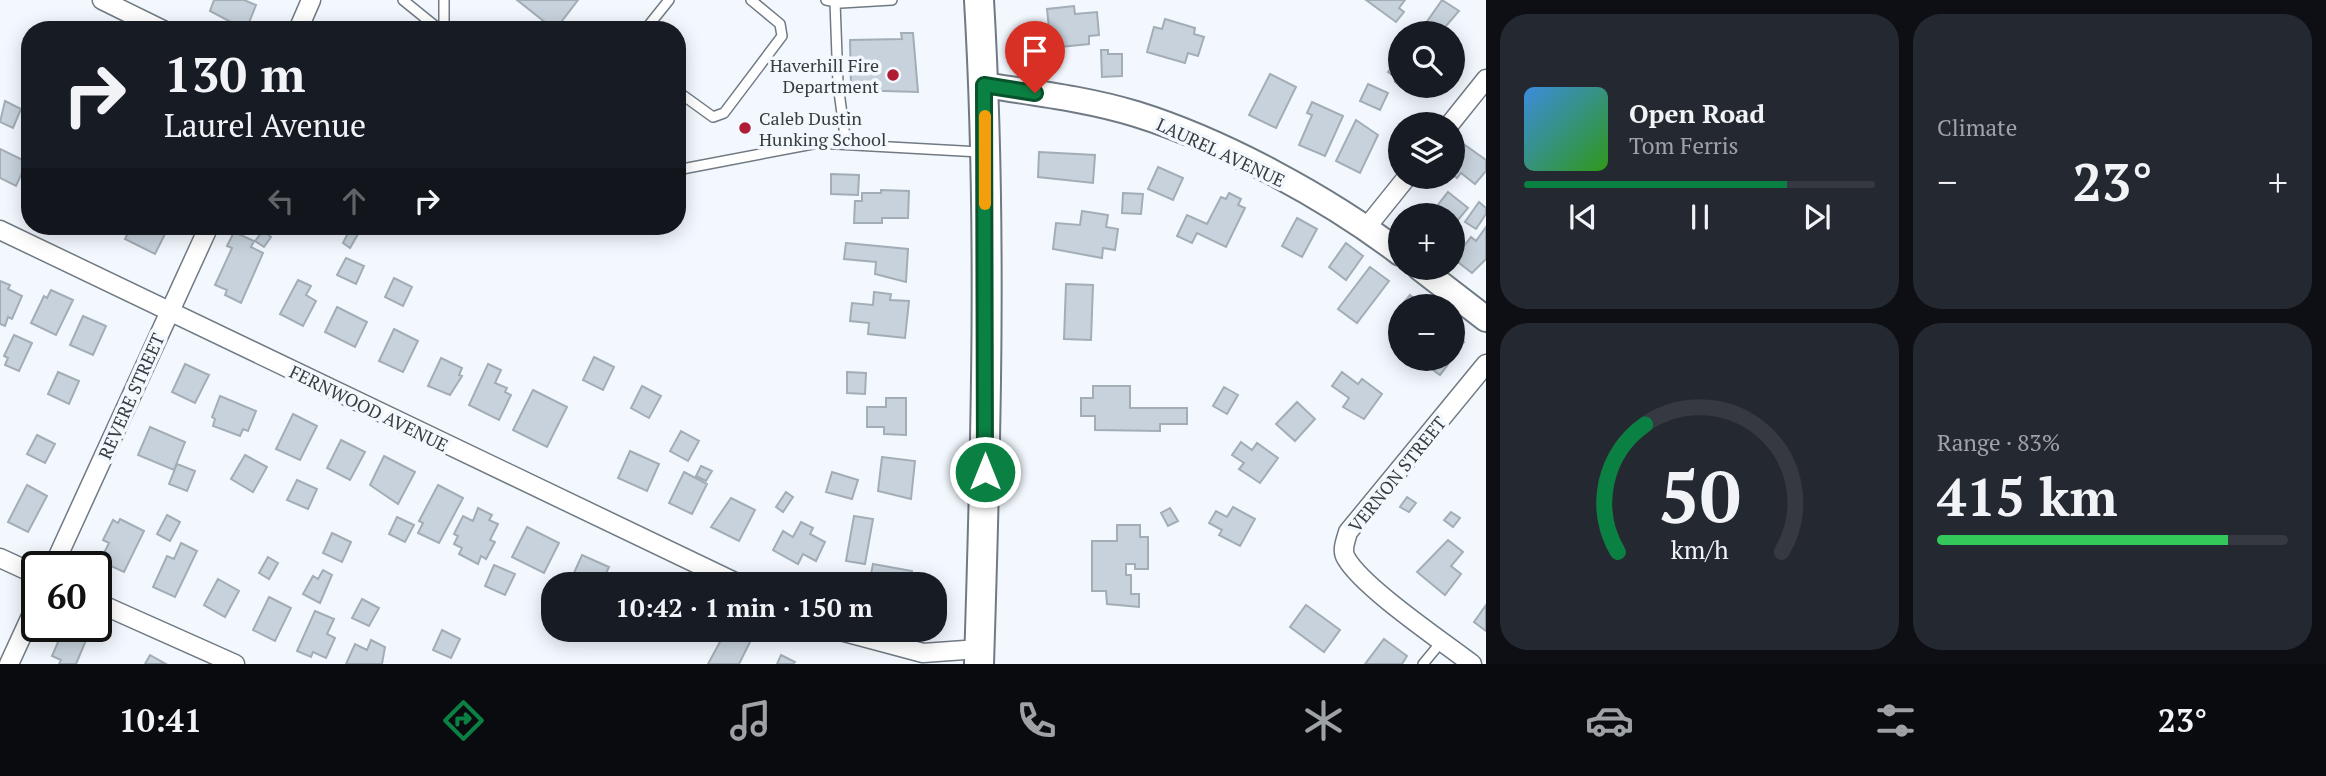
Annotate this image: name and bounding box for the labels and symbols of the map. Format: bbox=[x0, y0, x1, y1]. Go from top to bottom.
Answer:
pin bbox=[1005, 21, 1065, 93]
place label: Haverhill Fire Department bbox=[770, 53, 879, 98]
marker: Haverhill Fire Department bbox=[885, 67, 901, 83]
place label: Caleb Dustin Hunking School bbox=[759, 106, 886, 151]
street label: LAUREL AVENUE bbox=[1153, 112, 1289, 192]
marker: Caleb Dustin Hunking School bbox=[737, 120, 753, 136]
street label: REVERE STREET bbox=[93, 329, 169, 463]
street label: FERNWOOD AVENUE bbox=[286, 359, 452, 457]
street label: VERNON STREET bbox=[1343, 411, 1451, 537]
position arrow bbox=[948, 435, 1022, 509]
speed limit sign: 60 bbox=[21, 551, 112, 642]

